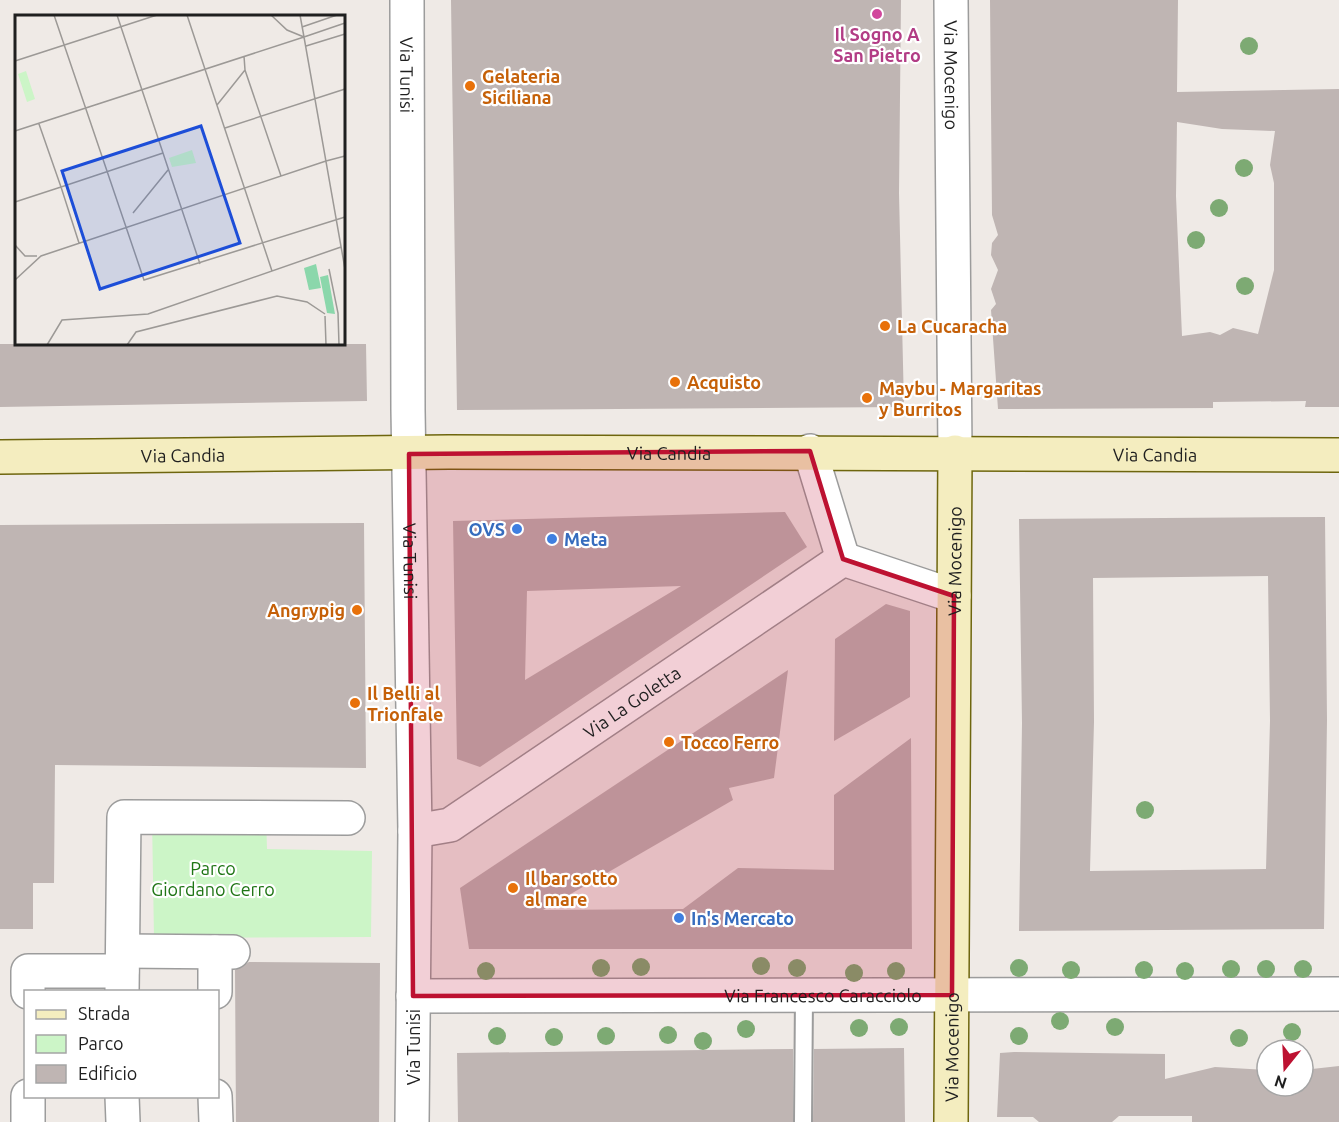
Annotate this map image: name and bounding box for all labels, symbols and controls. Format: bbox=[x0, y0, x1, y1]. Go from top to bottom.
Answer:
marker: Il Sogno A San Pietro bbox=[870, 7, 884, 21]
inset map bbox=[15, 15, 345, 345]
street label: Via Mocenigo bbox=[941, 20, 962, 130]
place label: Il Sogno A San Pietro bbox=[833, 24, 921, 65]
street label: Via Tunisi bbox=[397, 37, 417, 113]
place label: Gelateria Siciliana bbox=[482, 66, 560, 107]
marker: Gelateria Siciliana bbox=[463, 79, 477, 93]
place label: La Cucaracha bbox=[897, 316, 1007, 336]
marker: La Cucaracha bbox=[878, 319, 892, 333]
place label: Acquisto bbox=[687, 372, 761, 392]
marker: Acquisto bbox=[668, 375, 682, 389]
place label: Maybu - Margaritas y Burritos bbox=[879, 378, 1041, 419]
marker: Maybu - Margaritas y Burritos bbox=[860, 391, 874, 405]
street label: Via Candia bbox=[627, 443, 711, 463]
street label: Via Candia bbox=[141, 444, 225, 465]
street label: Via Candia bbox=[1113, 444, 1197, 465]
street label: Via Mocenigo bbox=[944, 506, 965, 616]
place label: OVS bbox=[468, 519, 505, 539]
marker: OVS bbox=[510, 522, 524, 536]
street label: Via Tunisi bbox=[400, 523, 421, 599]
place label: Meta bbox=[564, 529, 608, 549]
marker: Meta bbox=[545, 532, 559, 546]
place label: Angrypig bbox=[267, 600, 345, 620]
marker: Angrypig bbox=[350, 603, 364, 617]
street label: Via La Goletta bbox=[579, 662, 684, 742]
place label: Il Belli al Trionfale bbox=[367, 683, 443, 724]
marker: Il Belli al Trionfale bbox=[348, 696, 362, 710]
place label: Tocco Ferro bbox=[681, 732, 779, 752]
marker: Tocco Ferro bbox=[662, 735, 676, 749]
park label: Parco Giordano Cerro bbox=[151, 858, 275, 899]
place label: Il bar sotto al mare bbox=[525, 868, 618, 909]
marker: Il bar sotto al mare bbox=[506, 881, 520, 895]
place label: In's Mercato bbox=[691, 908, 794, 928]
marker: In's Mercato bbox=[672, 911, 686, 925]
street label: Via Francesco Caracciolo bbox=[724, 985, 922, 1005]
legend bbox=[24, 990, 219, 1098]
street label: Via Mocenigo bbox=[941, 992, 962, 1102]
text: Strada bbox=[78, 1003, 130, 1023]
street label: Via Tunisi bbox=[403, 1009, 423, 1085]
text: Parco bbox=[78, 1033, 124, 1053]
north arrow bbox=[1255, 1038, 1315, 1098]
text: Edificio bbox=[78, 1063, 137, 1083]
text: N bbox=[1272, 1072, 1289, 1093]

